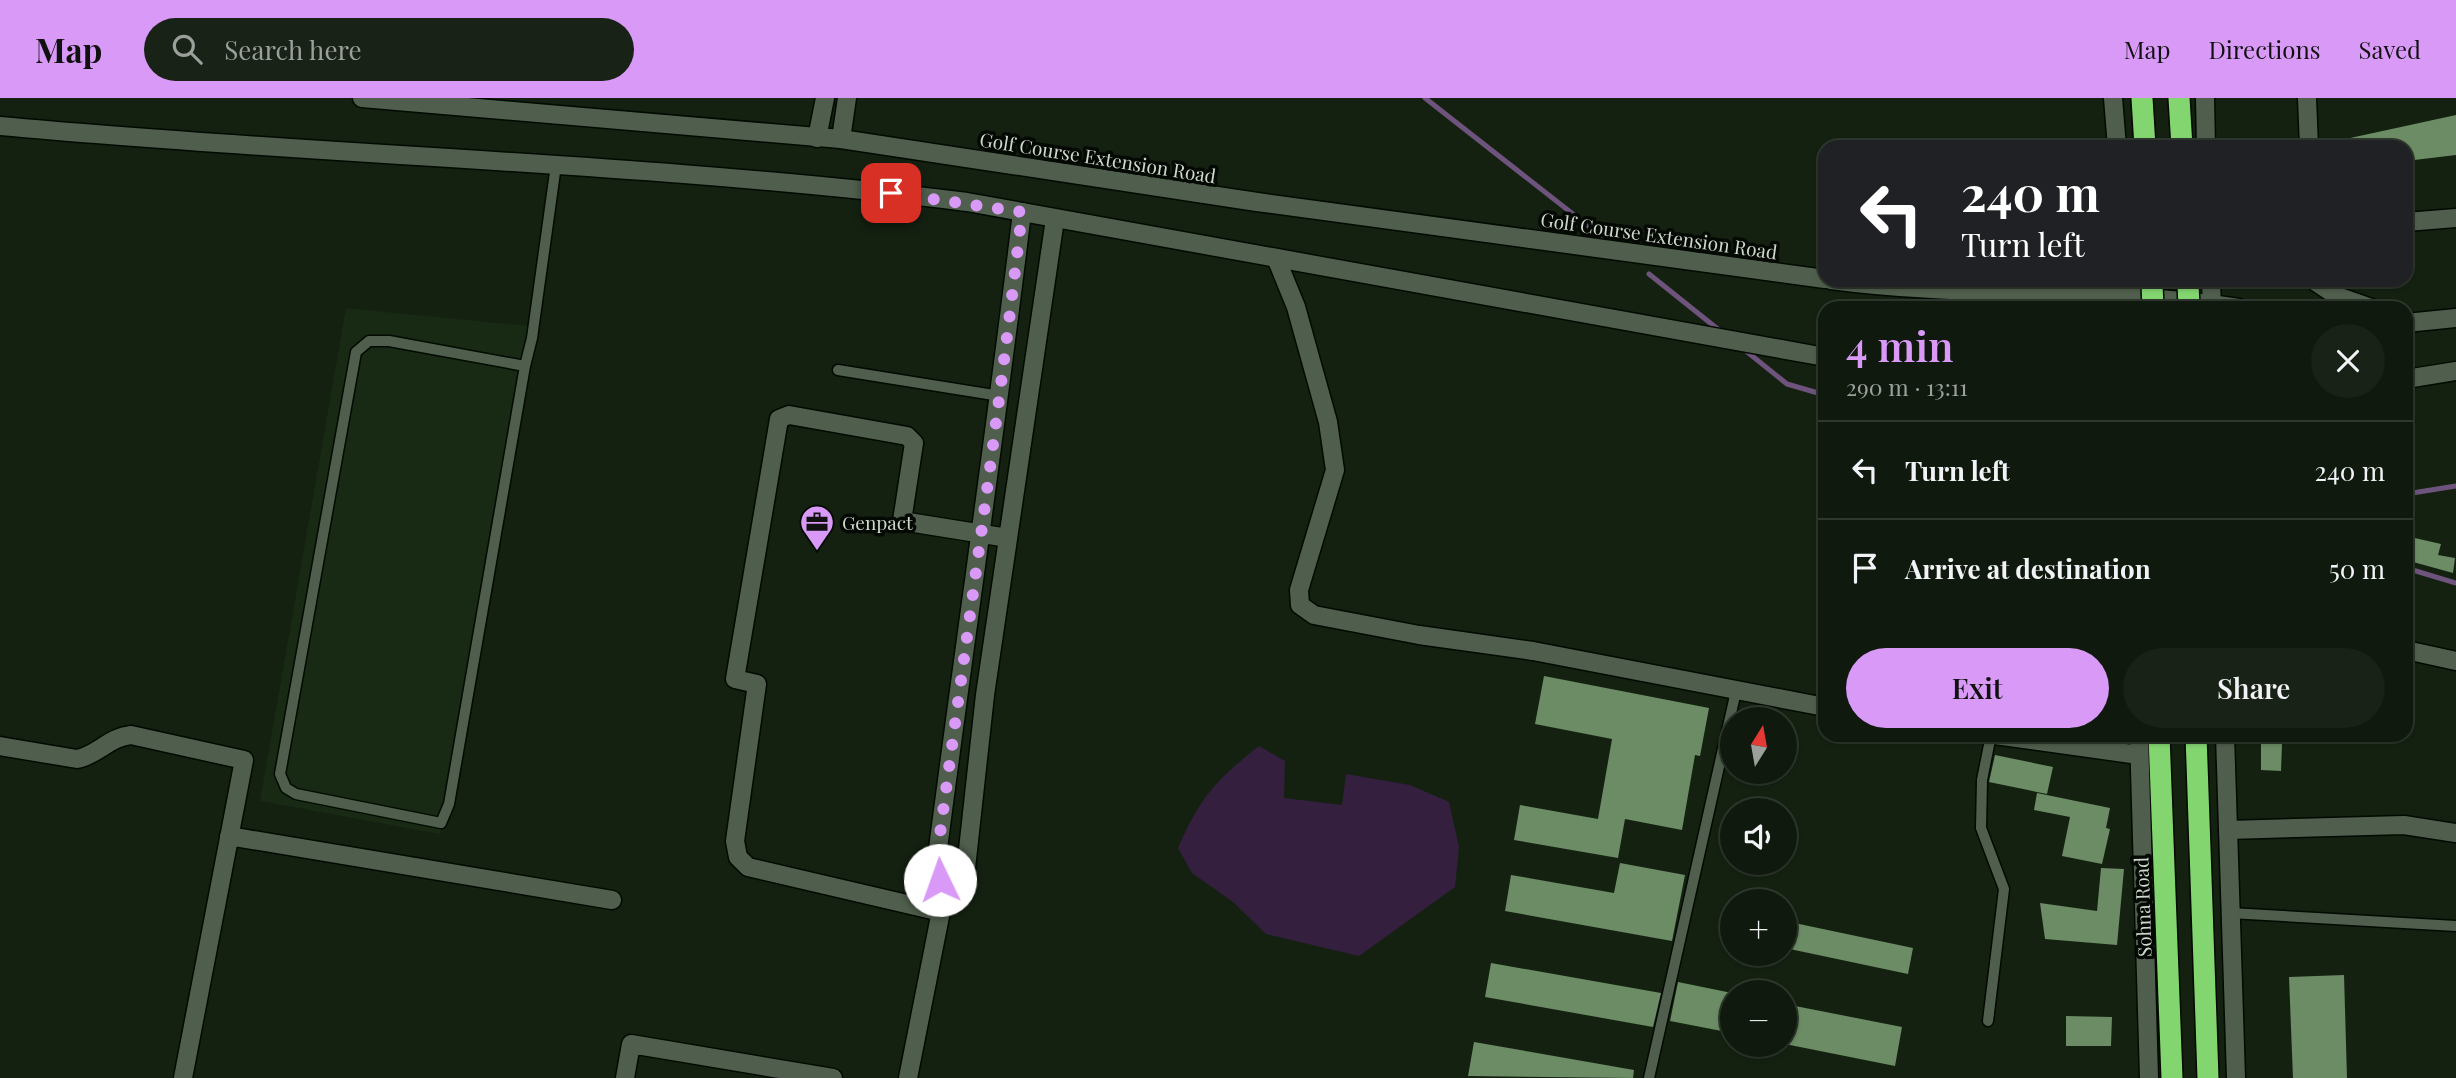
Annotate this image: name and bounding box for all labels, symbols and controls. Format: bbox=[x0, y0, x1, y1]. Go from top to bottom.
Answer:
search box bbox=[144, 18, 634, 81]
text: Map bbox=[35, 27, 102, 71]
icon: search bbox=[168, 30, 206, 68]
text: Search here bbox=[224, 32, 362, 67]
text: Map bbox=[2124, 33, 2170, 65]
text: Directions bbox=[2208, 33, 2321, 65]
text: Saved bbox=[2359, 33, 2421, 65]
street label: Golf Course Extension Road bbox=[978, 125, 1218, 189]
text: 240 m bbox=[1961, 159, 2100, 224]
pin bbox=[861, 163, 921, 223]
icon: left bbox=[1846, 168, 1937, 259]
icon: arrive bbox=[872, 174, 910, 212]
street label: Golf Course Extension Road bbox=[1539, 206, 1779, 264]
text: Turn left bbox=[1961, 222, 2085, 265]
text: 4 min bbox=[1846, 317, 1954, 373]
button: close bbox=[2311, 324, 2385, 398]
text: 290 m · 13:11 bbox=[1846, 371, 1968, 402]
icon: left bbox=[1846, 451, 1884, 489]
text: Turn left bbox=[1905, 453, 2010, 488]
text: 240 m bbox=[2315, 453, 2385, 488]
office icon: Genpact bbox=[798, 503, 836, 552]
place label: Genpact bbox=[842, 509, 913, 535]
icon: arrive bbox=[1846, 549, 1884, 587]
text: Arrive at destination bbox=[1905, 551, 2151, 586]
text: 50 m bbox=[2329, 551, 2385, 586]
button: Exit bbox=[1846, 648, 2109, 728]
button: Share bbox=[2123, 648, 2385, 728]
north arrow bbox=[1720, 707, 1797, 784]
map controls bbox=[1720, 707, 1797, 1057]
button: sound bbox=[1720, 798, 1797, 875]
position arrow bbox=[903, 843, 977, 917]
street label: Sohna Road bbox=[2127, 856, 2157, 958]
button: + bbox=[1720, 889, 1797, 966]
button: − bbox=[1720, 980, 1797, 1057]

